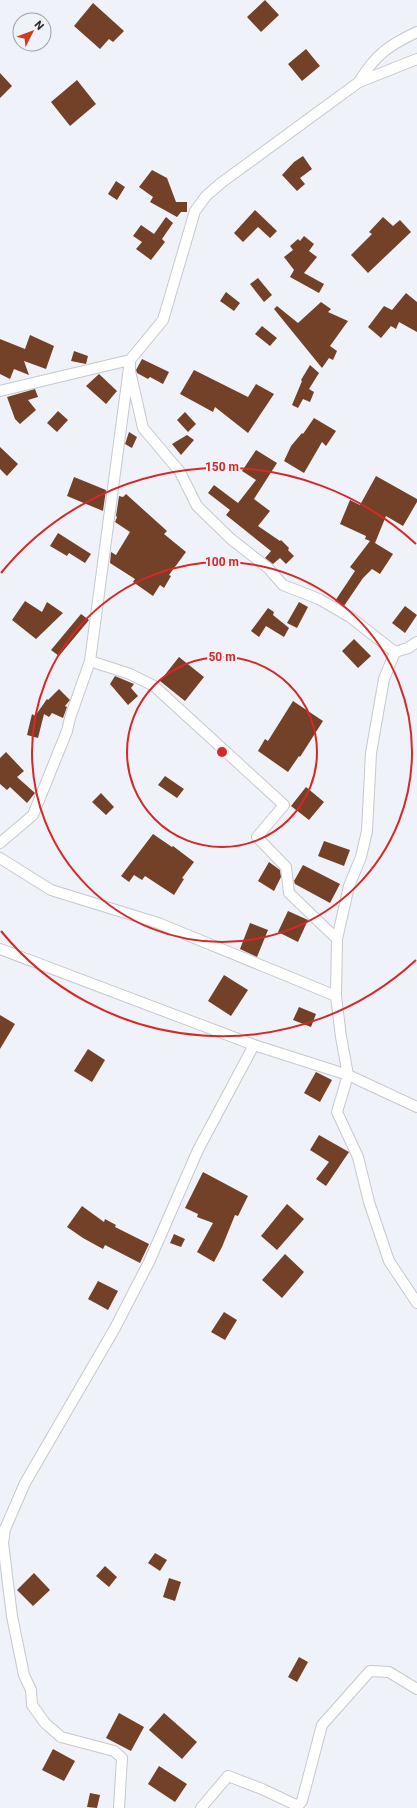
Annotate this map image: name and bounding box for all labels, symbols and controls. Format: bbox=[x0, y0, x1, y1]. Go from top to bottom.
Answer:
north arrow bbox=[12, 12, 52, 52]
text: N bbox=[32, 18, 47, 33]
text: 150 m bbox=[205, 460, 239, 474]
text: 100 m bbox=[205, 555, 239, 569]
text: 50 m bbox=[208, 650, 236, 664]
centre of rings bbox=[215, 745, 229, 759]

